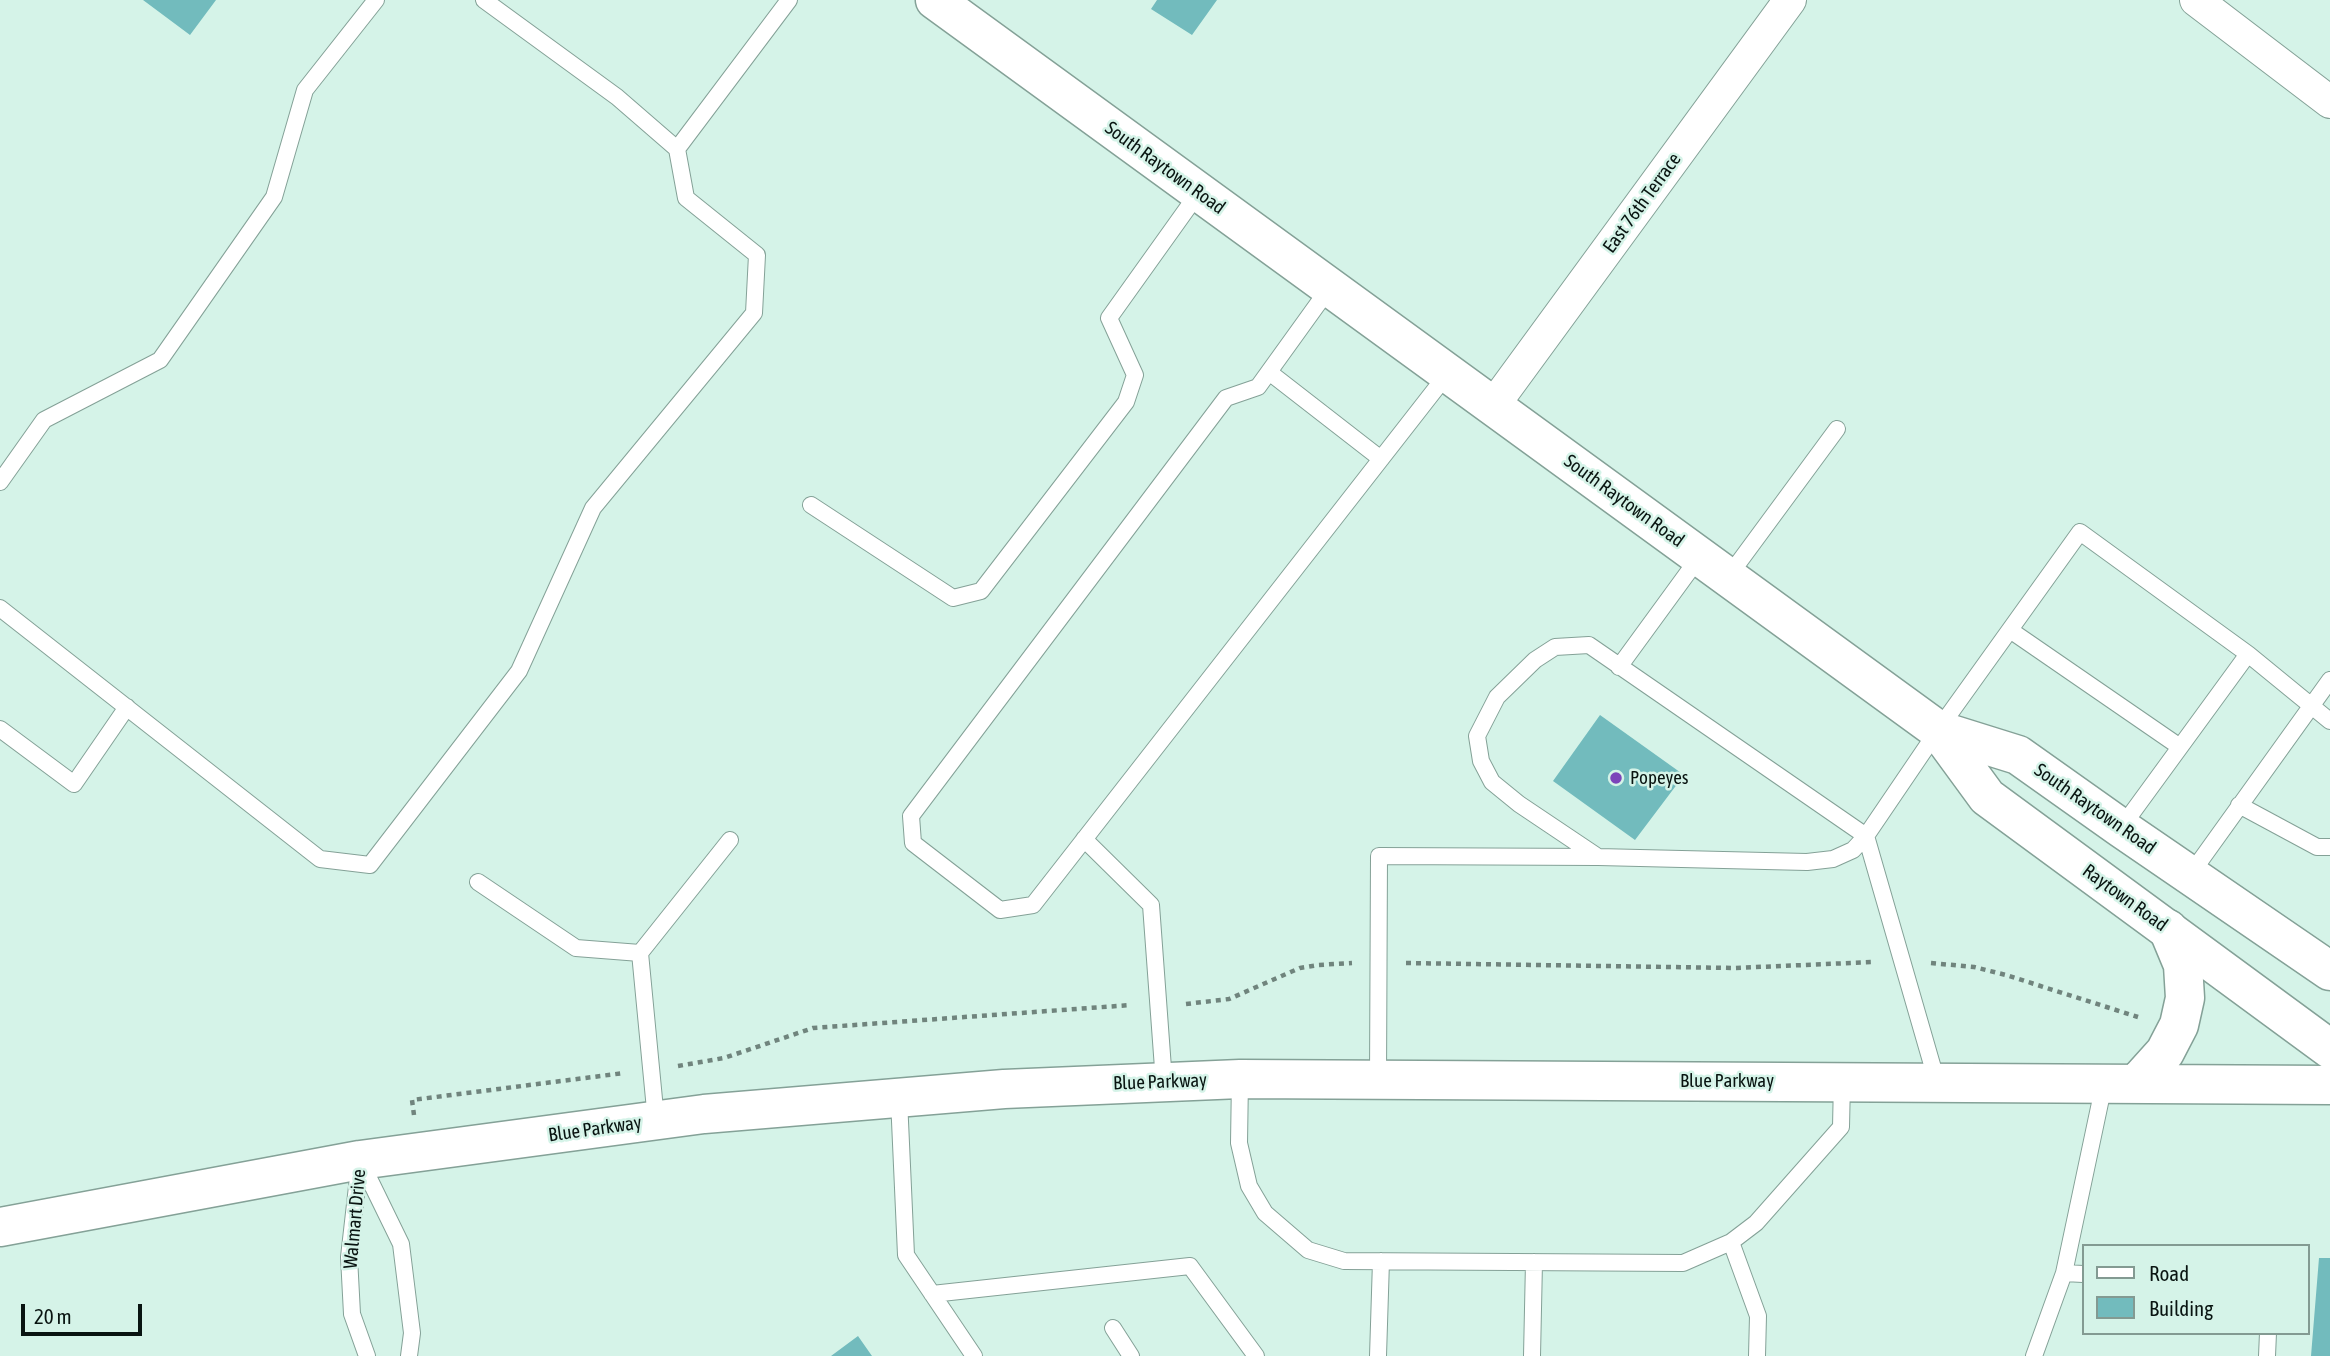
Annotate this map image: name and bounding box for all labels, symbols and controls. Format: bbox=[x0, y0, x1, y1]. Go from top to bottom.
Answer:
street label: South Raytown Road bbox=[1100, 117, 1230, 219]
street label: East 76th Terrace bbox=[1598, 149, 1686, 257]
street label: South Raytown Road bbox=[1559, 450, 1689, 552]
street label: South Raytown Road bbox=[2030, 759, 2160, 859]
place label: Popeyes bbox=[1630, 767, 1688, 789]
marker: Popeyes bbox=[1608, 770, 1624, 786]
street label: Raytown Road bbox=[2078, 860, 2172, 936]
street label: Blue Parkway bbox=[1113, 1069, 1207, 1095]
street label: Blue Parkway bbox=[1680, 1070, 1774, 1092]
street label: Blue Parkway bbox=[547, 1111, 643, 1147]
street label: Walmart Drive bbox=[339, 1168, 371, 1270]
legend bbox=[2082, 1244, 2309, 1335]
text: Road bbox=[2149, 1261, 2189, 1285]
scale bar bbox=[24, 1290, 145, 1334]
text: Building bbox=[2149, 1296, 2213, 1320]
text: 20 m bbox=[34, 1304, 72, 1328]

